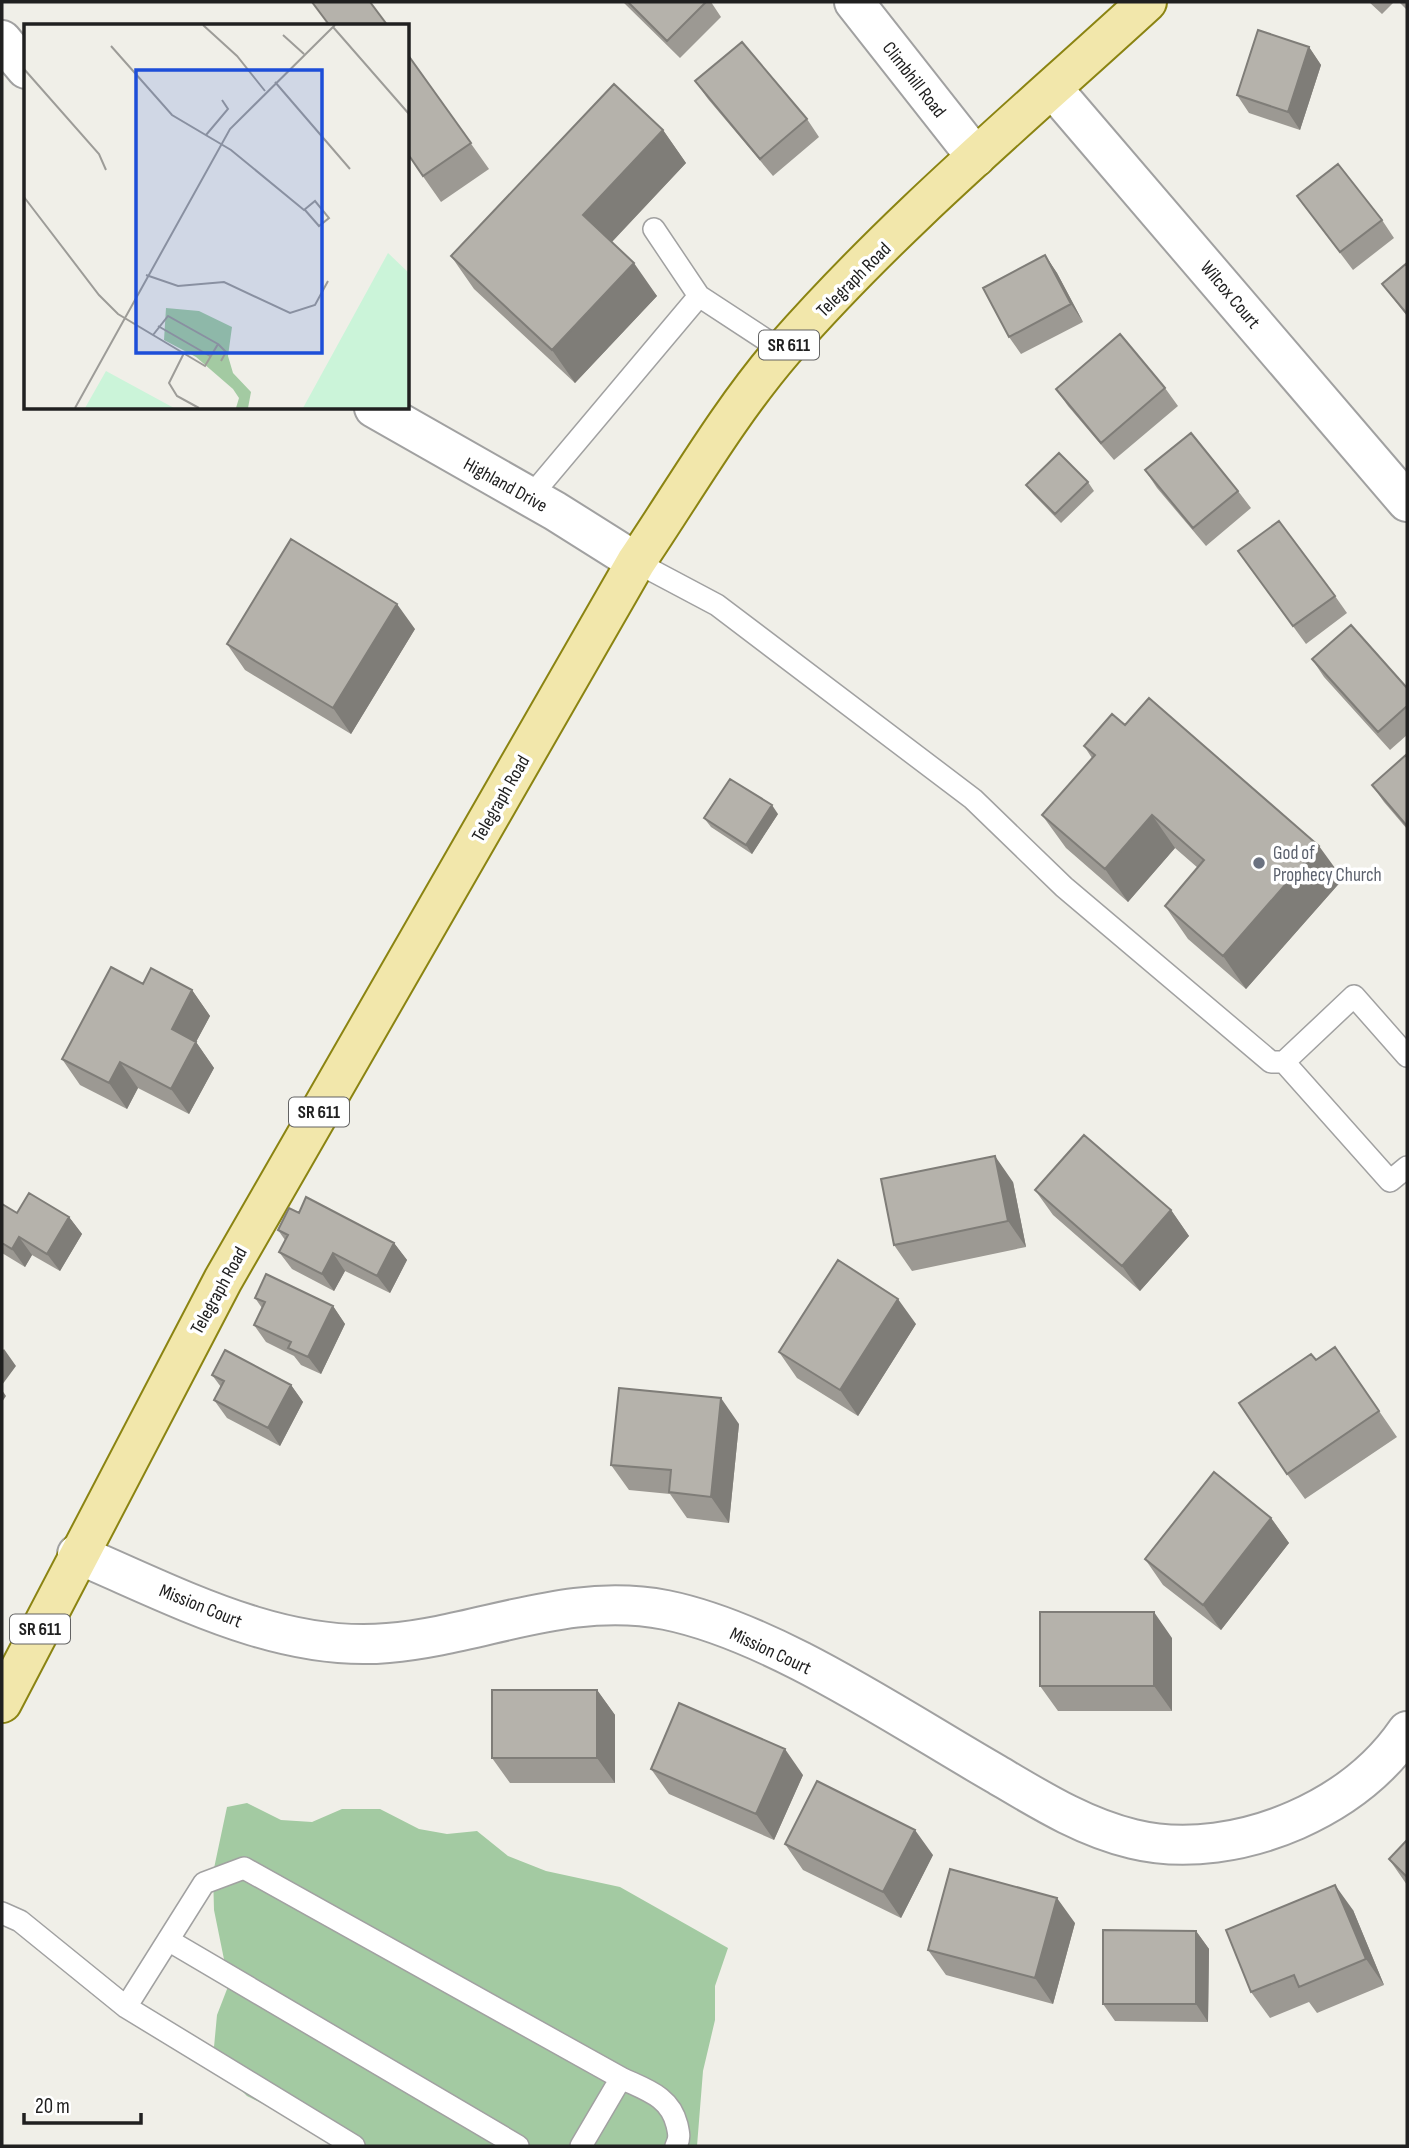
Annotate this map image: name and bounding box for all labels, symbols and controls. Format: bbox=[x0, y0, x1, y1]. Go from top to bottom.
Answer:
inset map bbox=[24, 24, 410, 410]
street label: Climbhill Road bbox=[877, 37, 951, 123]
street label: Telegraph Road bbox=[812, 238, 896, 322]
street label: Wilcox Court bbox=[1195, 256, 1265, 334]
road number: SR 611 bbox=[759, 330, 819, 360]
street label: Highland Drive bbox=[459, 453, 551, 518]
street label: Telegraph Road bbox=[467, 751, 535, 846]
place label: God of Prophecy Church bbox=[1273, 842, 1382, 887]
marker: God of Prophecy Church bbox=[1251, 855, 1267, 871]
road number: SR 611 bbox=[289, 1098, 349, 1126]
street label: Telegraph Road bbox=[186, 1243, 253, 1338]
street label: Mission Court bbox=[156, 1579, 245, 1633]
road number: SR 611 bbox=[10, 1614, 70, 1644]
street label: Mission Court bbox=[726, 1623, 815, 1680]
scale bar bbox=[24, 2082, 142, 2126]
text: 20 m bbox=[35, 2094, 70, 2119]

